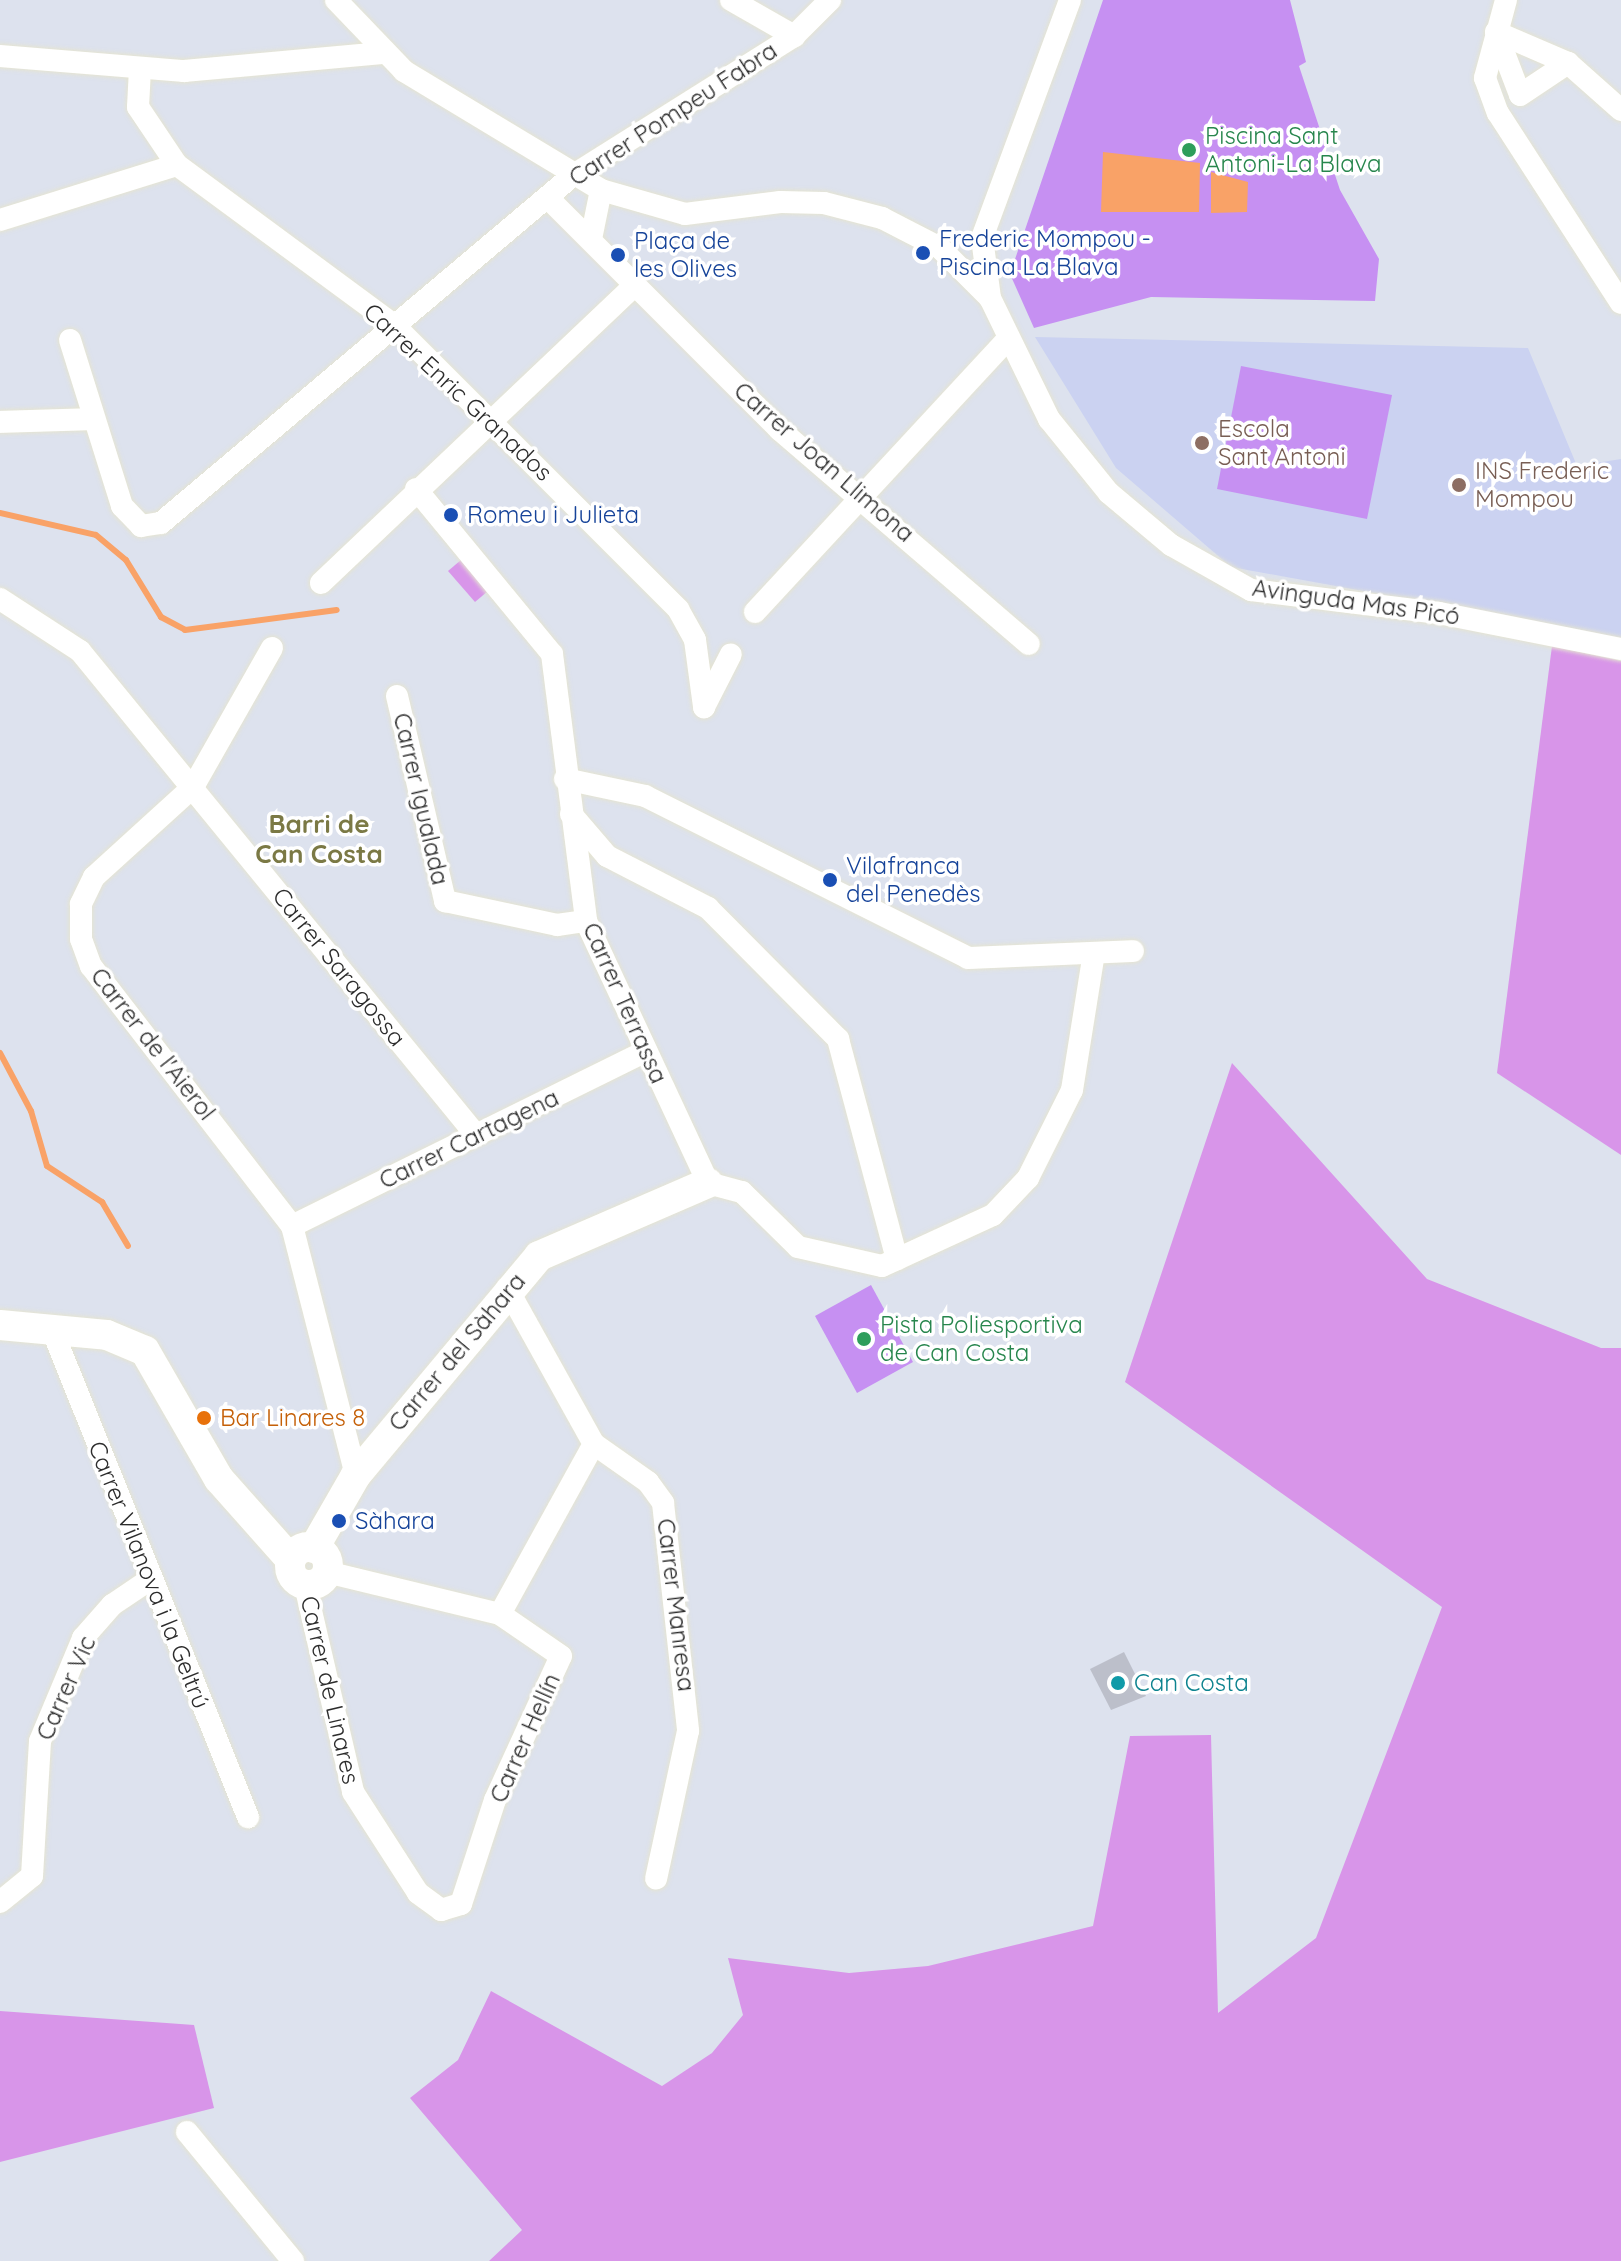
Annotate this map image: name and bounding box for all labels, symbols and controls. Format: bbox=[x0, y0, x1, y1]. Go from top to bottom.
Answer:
street label: Carrer Pompeu Fabra bbox=[564, 36, 782, 192]
place label: Piscina Sant Antoni-La Blava bbox=[1205, 122, 1382, 178]
marker: Piscina Sant Antoni-La Blava bbox=[1180, 141, 1198, 159]
place label: Frederic Mompou - Piscina La Blava bbox=[939, 225, 1151, 281]
place label: Plaça de les Olives bbox=[634, 227, 737, 283]
marker: Frederic Mompou - Piscina La Blava bbox=[914, 244, 932, 262]
marker: Plaça de les Olives bbox=[609, 246, 627, 264]
street label: Carrer Enric Granados bbox=[358, 297, 558, 487]
street label: Carrer Joan Llimona bbox=[728, 376, 920, 548]
place label: Escola Sant Antoni bbox=[1218, 415, 1346, 471]
marker: Escola Sant Antoni bbox=[1193, 434, 1211, 452]
place label: INS Frederic Mompou bbox=[1475, 457, 1609, 513]
marker: INS Frederic Mompou bbox=[1450, 476, 1468, 494]
place label: Romeu i Julieta bbox=[467, 501, 639, 529]
marker: Romeu i Julieta bbox=[442, 506, 460, 524]
street label: Avinguda Mas Picó bbox=[1250, 573, 1462, 631]
street label: Carrer Igualada bbox=[387, 710, 455, 888]
district label: Barri de Can Costa bbox=[255, 808, 383, 870]
place label: Vilafranca del Penedès bbox=[846, 852, 981, 908]
marker: Vilafranca del Penedès bbox=[821, 871, 839, 889]
street label: Carrer Saragossa bbox=[266, 882, 412, 1052]
street label: Carrer Terrassa bbox=[577, 918, 673, 1088]
street label: Carrer de l'Aierol bbox=[85, 962, 221, 1126]
street label: Carrer Cartagena bbox=[375, 1083, 563, 1195]
street label: Carrer del Sàhara bbox=[383, 1267, 531, 1437]
place label: Pista Poliesportiva de Can Costa bbox=[880, 1311, 1083, 1367]
marker: Pista Poliesportiva de Can Costa bbox=[855, 1330, 873, 1348]
place label: Bar Linares 8 bbox=[220, 1404, 365, 1432]
marker: Bar Linares 8 bbox=[195, 1409, 213, 1427]
street label: Carrer Vilanova i la Geltrú bbox=[82, 1437, 216, 1713]
place label: Sàhara bbox=[355, 1507, 435, 1535]
marker: Sàhara bbox=[330, 1512, 348, 1530]
street label: Carrer Manresa bbox=[651, 1517, 701, 1693]
street label: Carrer de Linares bbox=[294, 1593, 366, 1787]
street label: Carrer Vic bbox=[30, 1631, 102, 1745]
street label: Carrer Hellín bbox=[484, 1669, 566, 1807]
place label: Can Costa bbox=[1134, 1669, 1249, 1697]
marker: Can Costa bbox=[1109, 1674, 1127, 1692]

